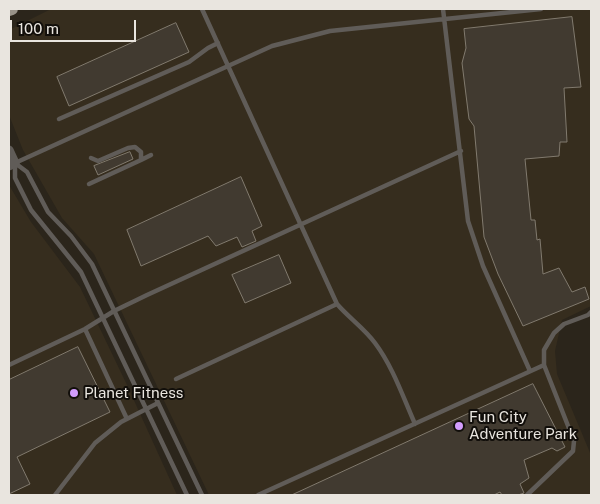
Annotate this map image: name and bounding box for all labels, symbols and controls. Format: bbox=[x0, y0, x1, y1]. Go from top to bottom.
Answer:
scale bar bbox=[12, 10, 139, 42]
text: 100 m bbox=[18, 20, 59, 37]
place label: Planet Fitness bbox=[84, 384, 183, 402]
marker: Planet Fitness bbox=[68, 387, 80, 399]
place label: Fun City Adventure Park bbox=[469, 408, 577, 443]
marker: Fun City Adventure Park bbox=[453, 420, 465, 432]

